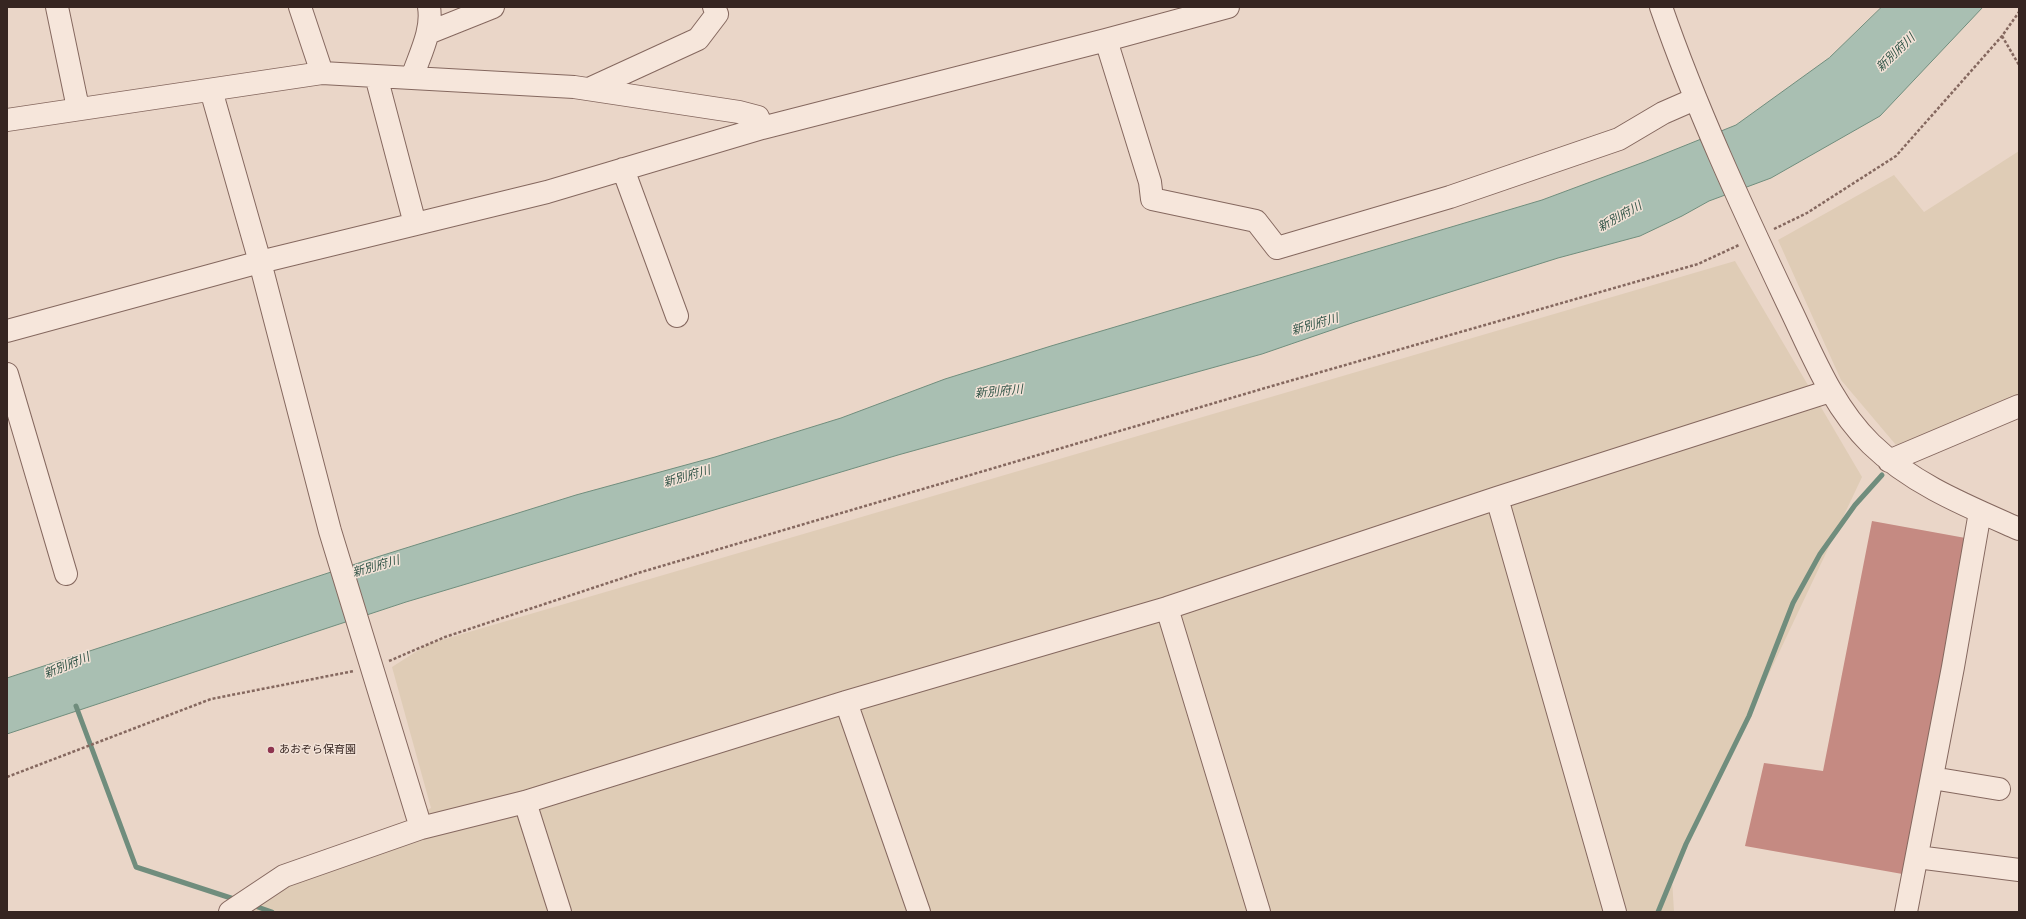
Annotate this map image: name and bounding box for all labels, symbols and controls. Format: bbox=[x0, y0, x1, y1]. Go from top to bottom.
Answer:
water label: 新別府川 bbox=[1874, 31, 1918, 75]
water label: 新別府川 bbox=[1596, 199, 1644, 235]
water label: 新別府川 bbox=[1290, 311, 1340, 339]
water label: 新別府川 bbox=[974, 383, 1024, 401]
water label: 新別府川 bbox=[662, 463, 712, 491]
water label: 新別府川 bbox=[351, 553, 401, 581]
water label: 新別府川 bbox=[42, 650, 92, 682]
place label: あおぞら保育園 bbox=[279, 743, 356, 757]
marker: あおぞら保育園 bbox=[266, 745, 276, 755]

